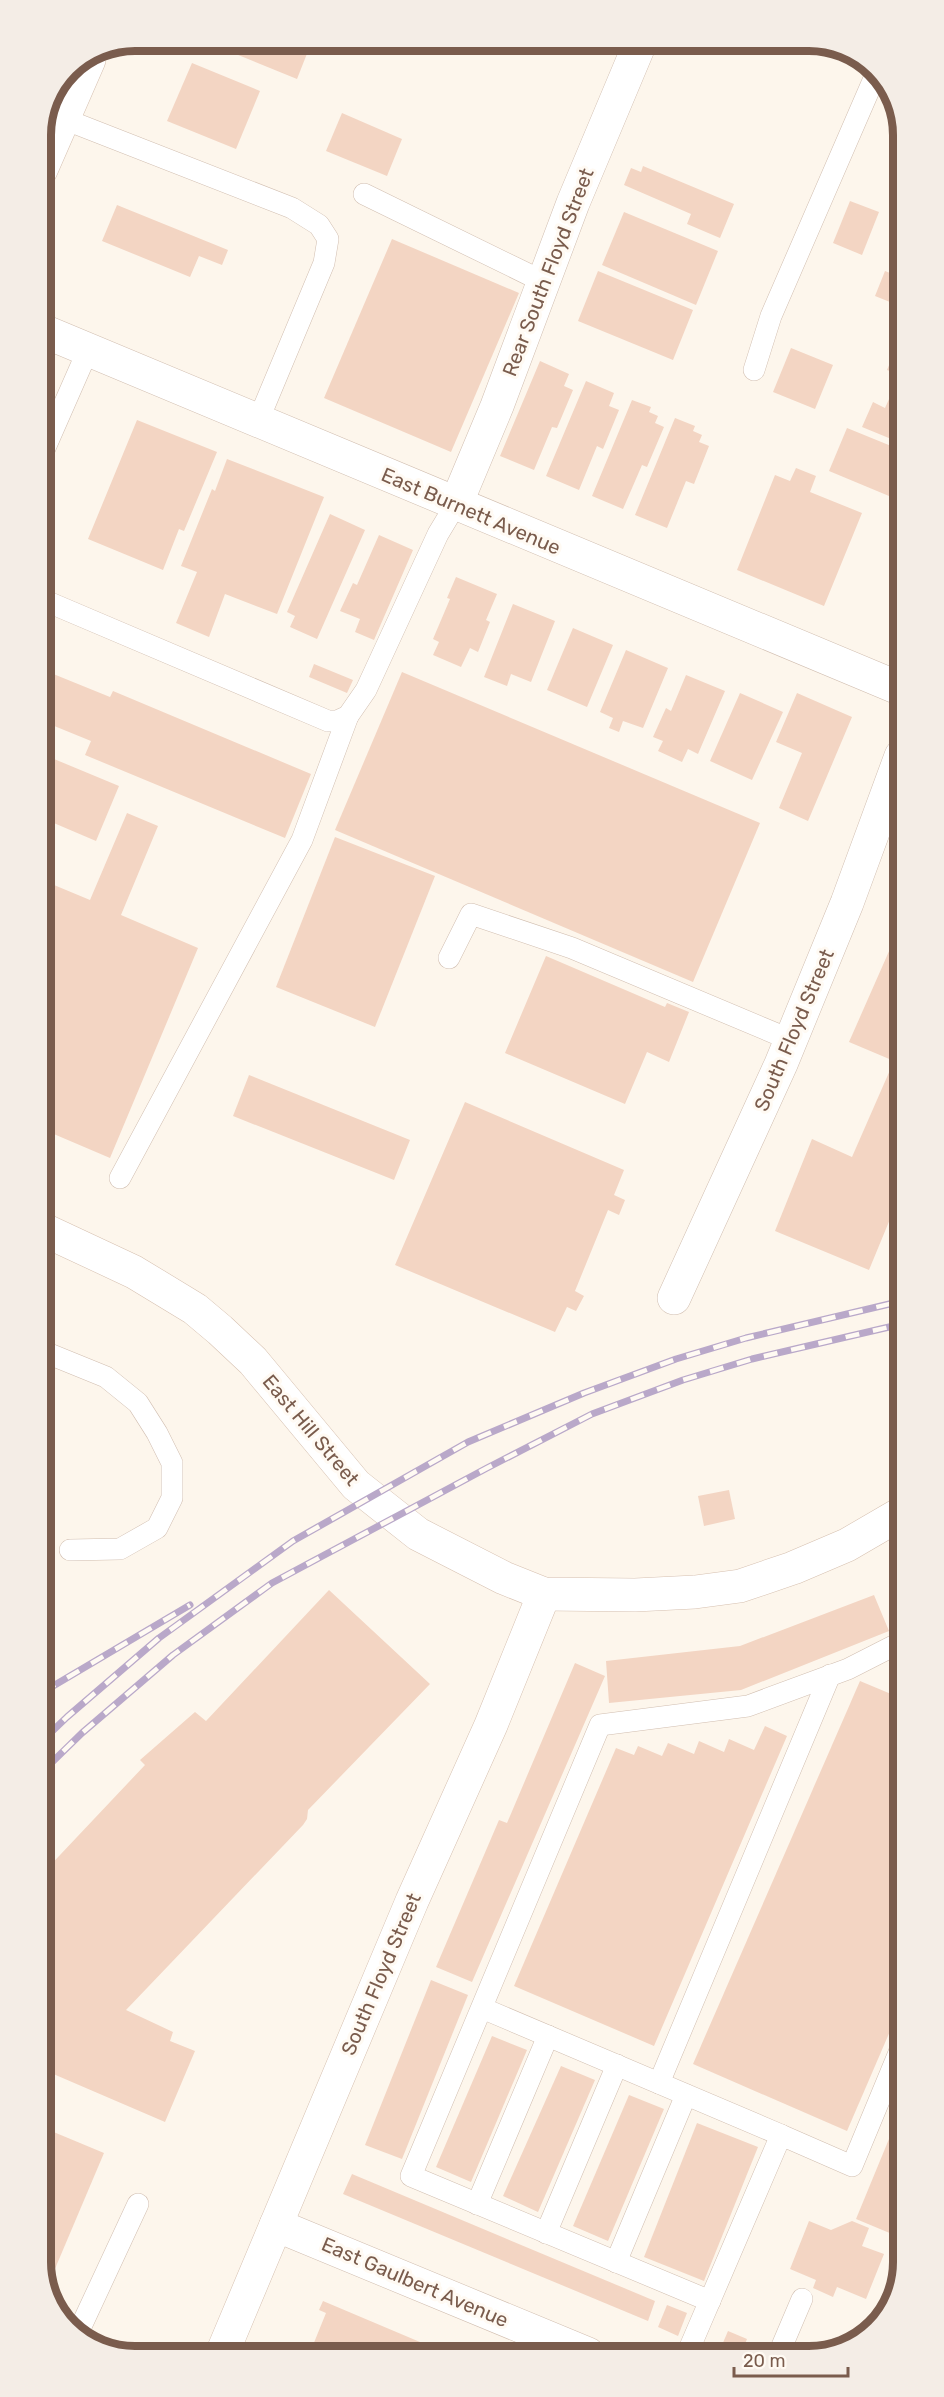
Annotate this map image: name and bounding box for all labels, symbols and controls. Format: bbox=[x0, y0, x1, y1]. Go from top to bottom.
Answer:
street label: Rear South Floyd Street bbox=[497, 164, 599, 379]
street label: East Burnett Avenue bbox=[378, 462, 564, 560]
street label: South Floyd Street bbox=[749, 945, 839, 1115]
street label: East Hill Street bbox=[258, 1370, 365, 1491]
street label: South Floyd Street bbox=[336, 1889, 426, 2059]
street label: East Gaulbert Avenue bbox=[318, 2232, 512, 2332]
scale bar bbox=[734, 2340, 848, 2378]
text: 20 m bbox=[743, 2350, 785, 2372]

